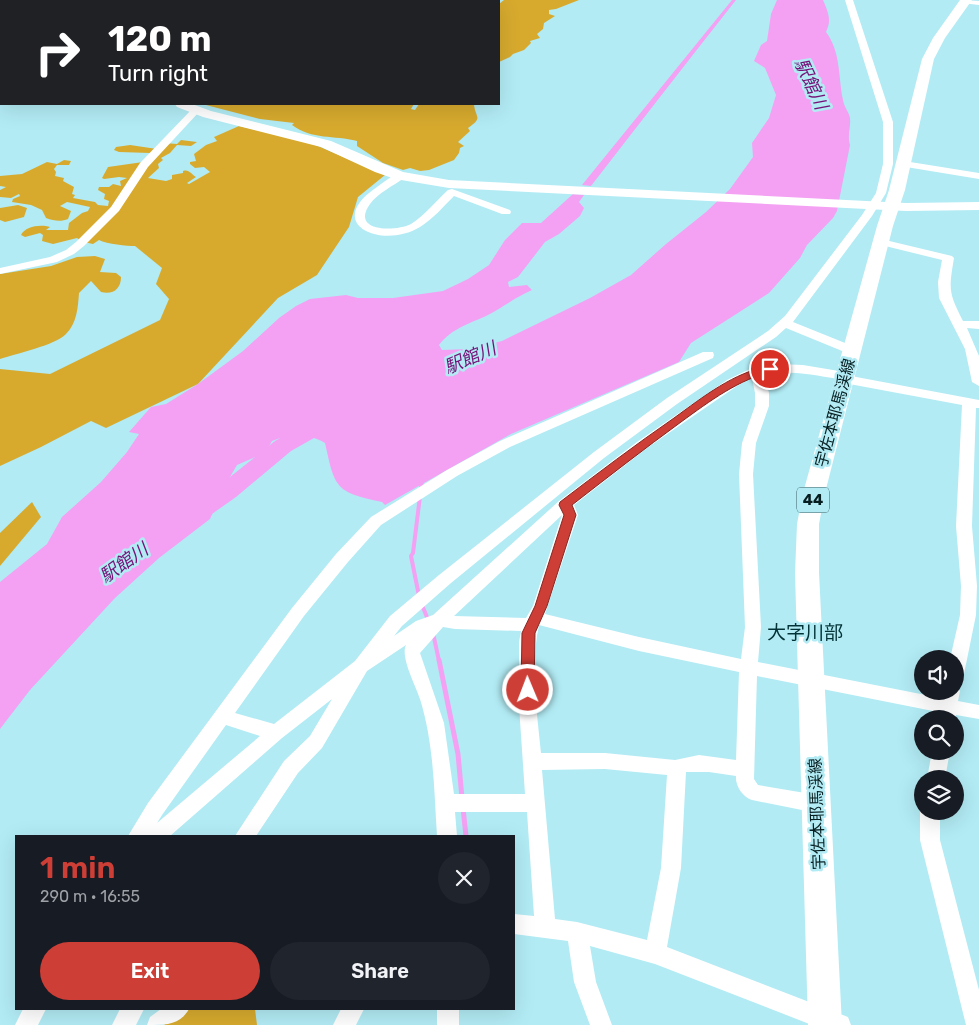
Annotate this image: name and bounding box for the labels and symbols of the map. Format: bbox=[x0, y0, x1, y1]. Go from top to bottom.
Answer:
water label: 駅館川 bbox=[790, 55, 833, 115]
water label: 駅館川 bbox=[441, 337, 501, 379]
pin bbox=[749, 348, 791, 390]
street label: 宇佐本耶馬渓線 bbox=[811, 356, 859, 470]
road number: 44 bbox=[797, 488, 829, 512]
water label: 駅館川 bbox=[96, 537, 154, 587]
district label: 大字川部 bbox=[767, 621, 843, 644]
position arrow bbox=[501, 663, 553, 715]
street label: 宇佐本耶馬渓線 bbox=[806, 758, 828, 870]

